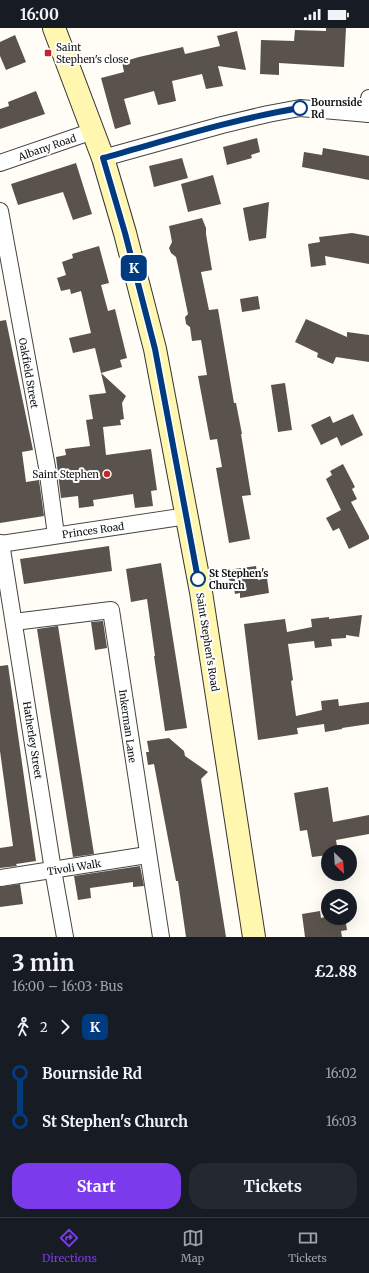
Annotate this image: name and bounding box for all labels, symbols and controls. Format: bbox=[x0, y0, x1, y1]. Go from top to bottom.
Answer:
text: 16:00 bbox=[20, 5, 59, 24]
place label: Saint Stephen's close bbox=[56, 41, 128, 66]
marker: Saint Stephen's close bbox=[43, 48, 53, 58]
place label: Bournside Rd bbox=[311, 96, 363, 121]
marker: Bournside Rd bbox=[292, 100, 308, 116]
street label: Albany Road bbox=[15, 131, 78, 164]
line badge: K bbox=[121, 255, 147, 281]
text: K bbox=[129, 259, 139, 277]
street label: Oakfield Street bbox=[16, 337, 41, 409]
place label: Saint Stephen bbox=[32, 468, 99, 481]
marker: Saint Stephen bbox=[102, 469, 112, 479]
street label: Princes Road bbox=[61, 520, 125, 541]
place label: St Stephen's Church bbox=[209, 567, 268, 592]
marker: St Stephen's Church bbox=[190, 571, 206, 587]
street label: Saint Stephen's Road bbox=[193, 592, 222, 693]
street label: Inkerman Lane bbox=[116, 689, 139, 764]
street label: Hatherley Street bbox=[20, 700, 45, 780]
north arrow bbox=[321, 845, 357, 881]
map controls bbox=[321, 845, 357, 925]
street label: Tivoli Walk bbox=[46, 857, 103, 878]
button: layers bbox=[321, 889, 357, 925]
text: 3 min bbox=[12, 949, 74, 977]
text: £2.88 bbox=[314, 962, 357, 981]
text: 16:00 – 16:03 · Bus bbox=[12, 978, 123, 995]
icon: walk bbox=[12, 1016, 34, 1038]
icon: forward bbox=[54, 1016, 76, 1038]
text: K bbox=[90, 1018, 100, 1036]
text: 2 bbox=[40, 1019, 48, 1036]
text: Bournside Rd bbox=[42, 1064, 142, 1083]
text: 16:02 bbox=[325, 1065, 357, 1082]
text: St Stephen's Church bbox=[42, 1112, 188, 1131]
text: 16:03 bbox=[326, 1113, 357, 1130]
button: Start bbox=[12, 1163, 181, 1209]
button: Tickets bbox=[189, 1163, 357, 1209]
tab: Directions bbox=[42, 1227, 97, 1265]
tab: Map bbox=[181, 1227, 204, 1265]
tab: Tickets bbox=[288, 1227, 327, 1265]

